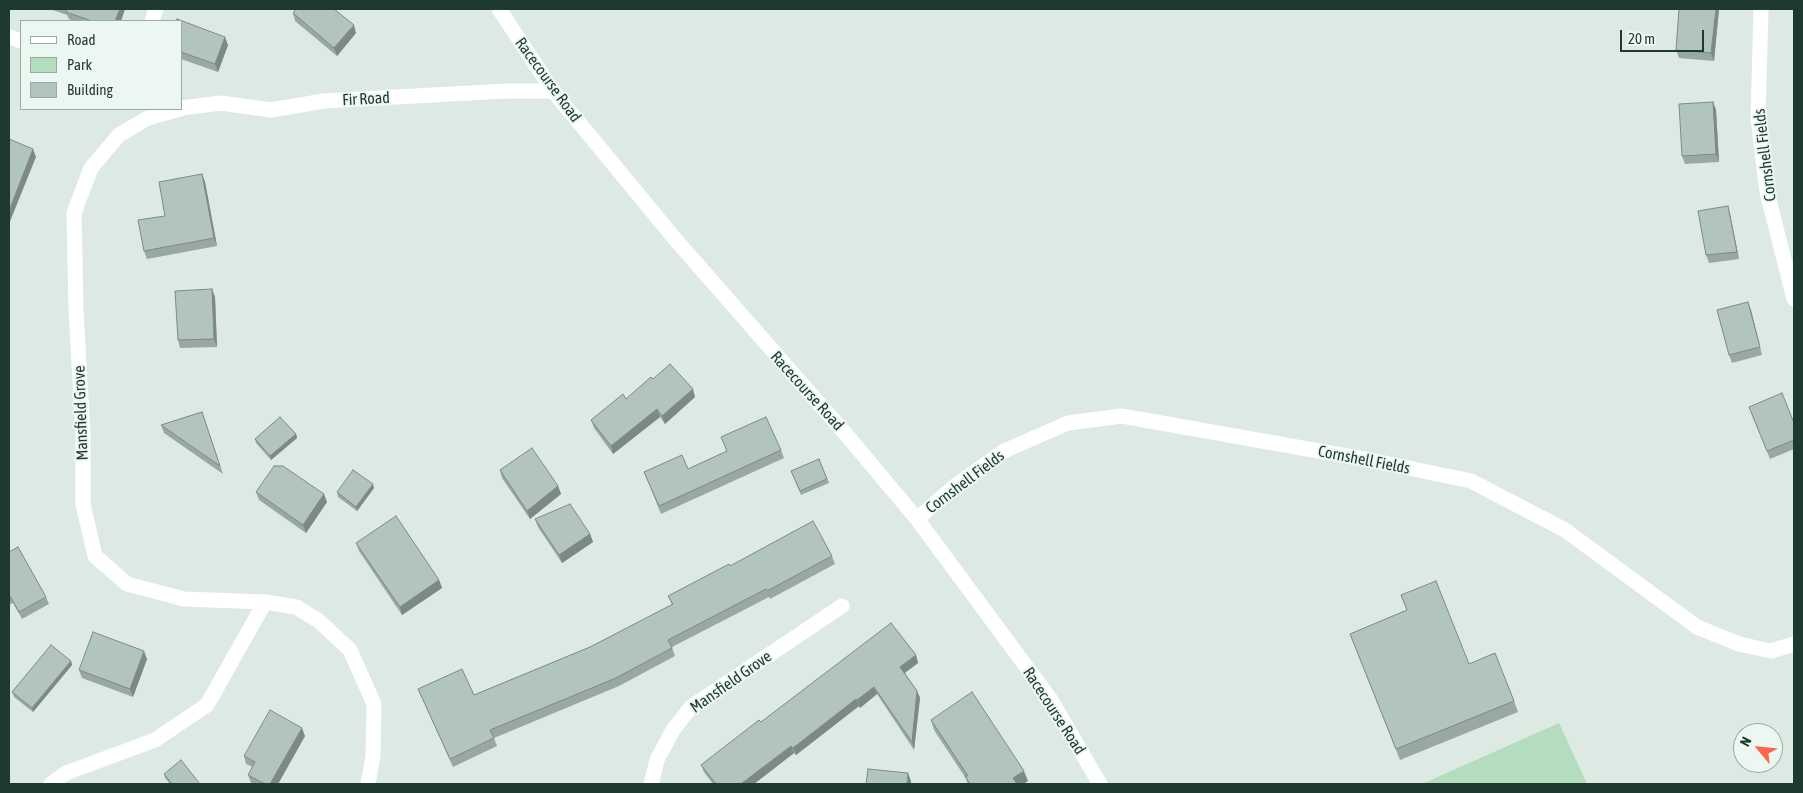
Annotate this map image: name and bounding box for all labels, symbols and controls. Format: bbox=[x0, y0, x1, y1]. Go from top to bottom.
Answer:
legend bbox=[20, 20, 182, 110]
scale bar bbox=[1623, 20, 1707, 52]
text: 20 m bbox=[1628, 30, 1655, 47]
text: Road bbox=[67, 31, 96, 48]
street label: Racecourse Road bbox=[511, 34, 585, 126]
text: Park bbox=[67, 56, 92, 73]
text: Building bbox=[67, 81, 113, 98]
street label: Fir Road bbox=[342, 88, 390, 110]
street label: Cornshell Fields bbox=[1750, 108, 1780, 202]
street label: Racecourse Road bbox=[766, 347, 848, 435]
street label: Mansfield Grove bbox=[70, 365, 92, 461]
street label: Cornshell Fields bbox=[1316, 442, 1412, 478]
street label: Cornshell Fields bbox=[922, 446, 1008, 518]
street label: Mansfield Grove bbox=[687, 647, 775, 717]
street label: Racecourse Road bbox=[1019, 664, 1089, 758]
north arrow bbox=[1733, 723, 1783, 773]
text: N bbox=[1737, 734, 1755, 749]

